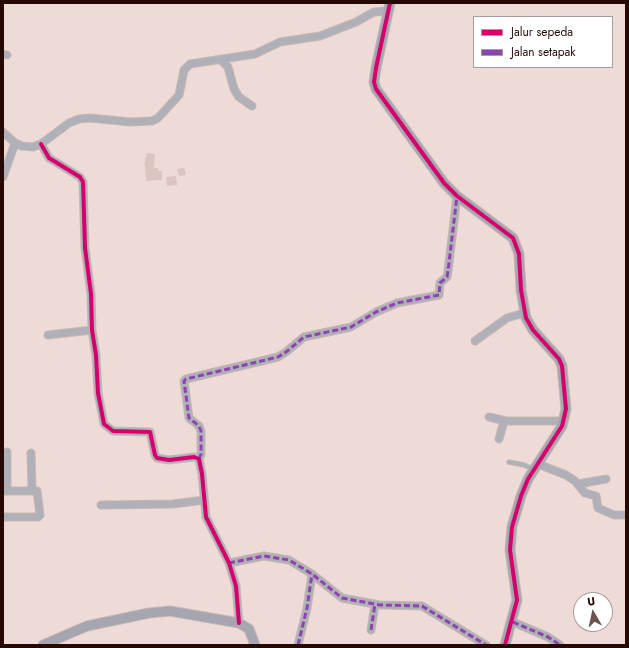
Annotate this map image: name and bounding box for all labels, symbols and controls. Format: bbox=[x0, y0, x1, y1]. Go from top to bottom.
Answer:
legend bbox=[473, 16, 613, 68]
text: Jalur sepeda bbox=[511, 23, 573, 41]
text: Jalan setapak bbox=[511, 43, 576, 61]
north arrow bbox=[573, 592, 613, 632]
text: U bbox=[586, 593, 596, 610]

